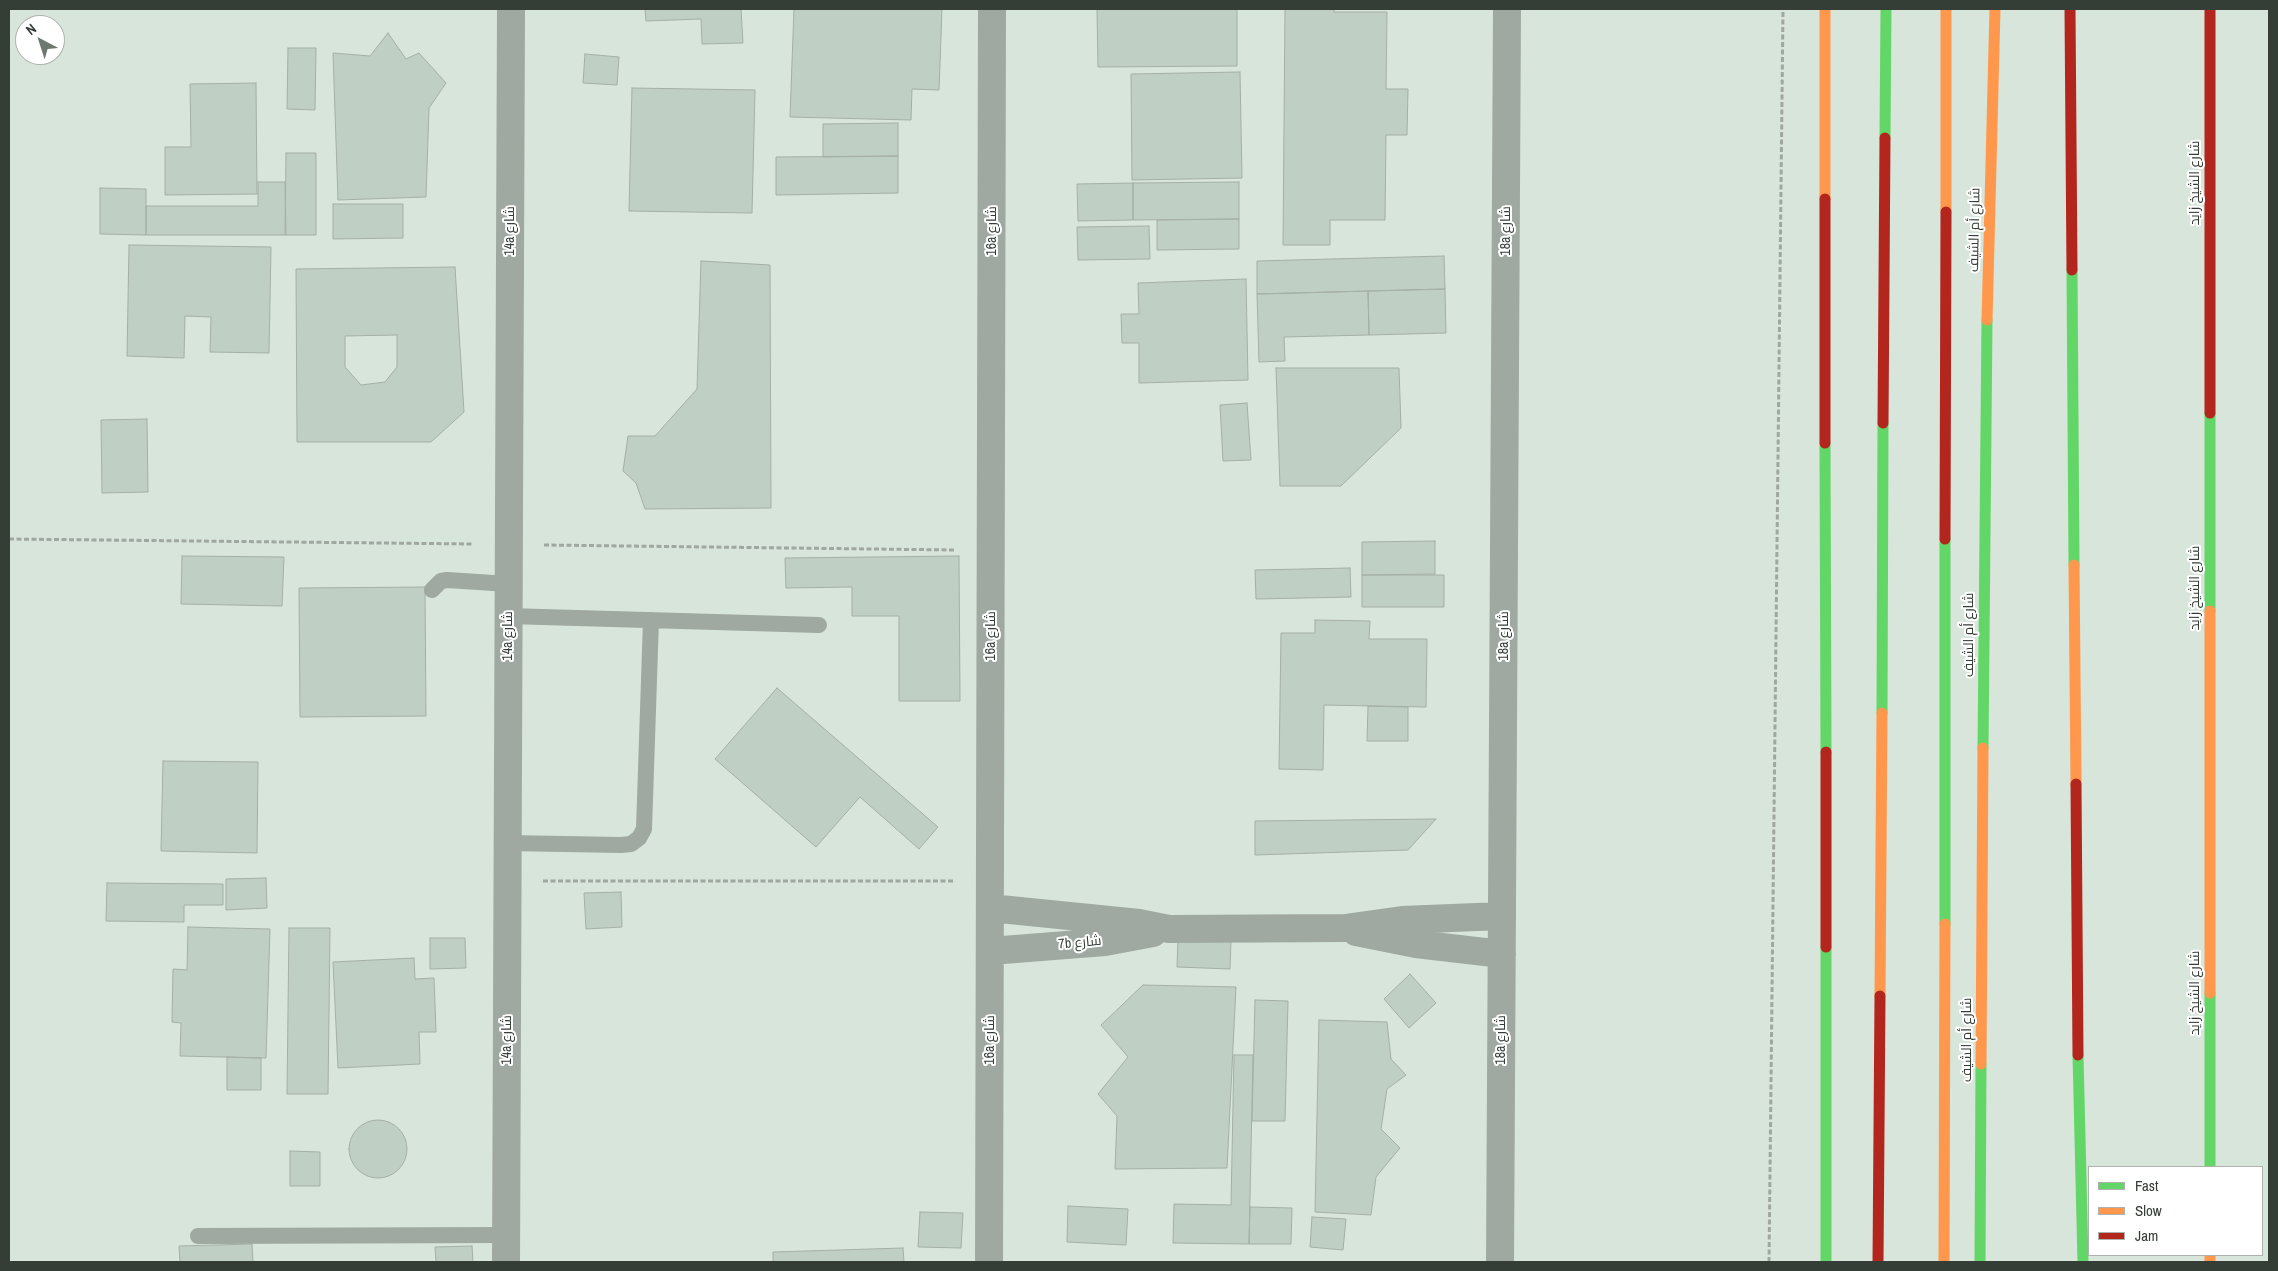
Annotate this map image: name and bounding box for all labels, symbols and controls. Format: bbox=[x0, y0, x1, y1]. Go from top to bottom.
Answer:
north arrow bbox=[15, 15, 65, 65]
text: N bbox=[22, 20, 40, 39]
street label: شارع الشيخ زايد bbox=[2187, 141, 2203, 225]
street label: شارع أم الشيف bbox=[1966, 188, 1984, 272]
street label: 14a شارع bbox=[502, 206, 518, 256]
street label: 16a شارع bbox=[984, 206, 1000, 256]
street label: 18a شارع bbox=[1498, 206, 1514, 256]
street label: شارع الشيخ زايد bbox=[2187, 546, 2203, 630]
street label: شارع أم الشيف bbox=[1961, 593, 1977, 677]
street label: 14a شارع bbox=[500, 611, 516, 661]
street label: 16a شارع bbox=[983, 611, 999, 661]
street label: 18a شارع bbox=[1496, 611, 1512, 661]
street label: 7b شارع bbox=[1058, 933, 1102, 953]
street label: شارع الشيخ زايد bbox=[2187, 951, 2203, 1035]
street label: شارع أم الشيف bbox=[1959, 998, 1975, 1082]
street label: 14a شارع bbox=[499, 1015, 515, 1065]
street label: 16a شارع bbox=[982, 1015, 998, 1065]
street label: 18a شارع bbox=[1493, 1015, 1509, 1065]
legend bbox=[2088, 1166, 2263, 1256]
text: Fast bbox=[2135, 1175, 2158, 1196]
text: Slow bbox=[2135, 1200, 2162, 1221]
text: Jam bbox=[2135, 1225, 2158, 1246]

